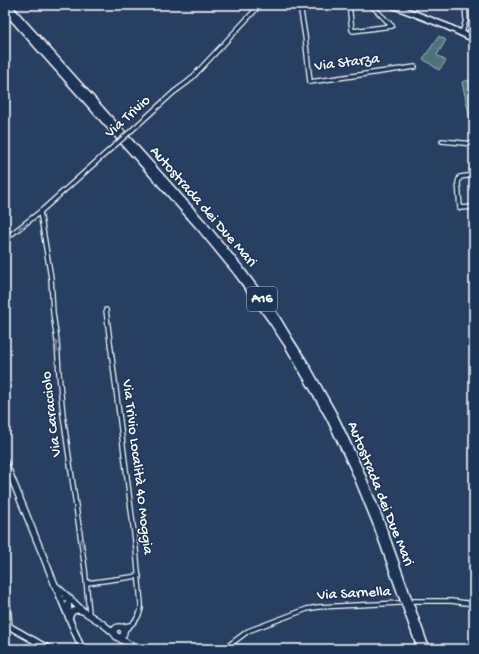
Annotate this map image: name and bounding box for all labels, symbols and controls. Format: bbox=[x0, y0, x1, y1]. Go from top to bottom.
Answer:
street label: Via Starza bbox=[313, 50, 381, 76]
street label: Via Trivio bbox=[101, 92, 155, 143]
street label: Autostrada dei Due Mari bbox=[146, 143, 260, 271]
one-way arrow bbox=[17, 221, 28, 230]
road number: A16 bbox=[247, 287, 277, 311]
one-way arrow bbox=[54, 340, 61, 352]
street label: Via Caracciolo bbox=[38, 370, 66, 459]
street label: Via Trivio Località 40 Moggia bbox=[117, 377, 157, 556]
street label: Autostrada dei Due Mari bbox=[343, 419, 417, 569]
one-way arrow bbox=[79, 538, 85, 550]
street label: Via Sarnella bbox=[316, 583, 392, 605]

